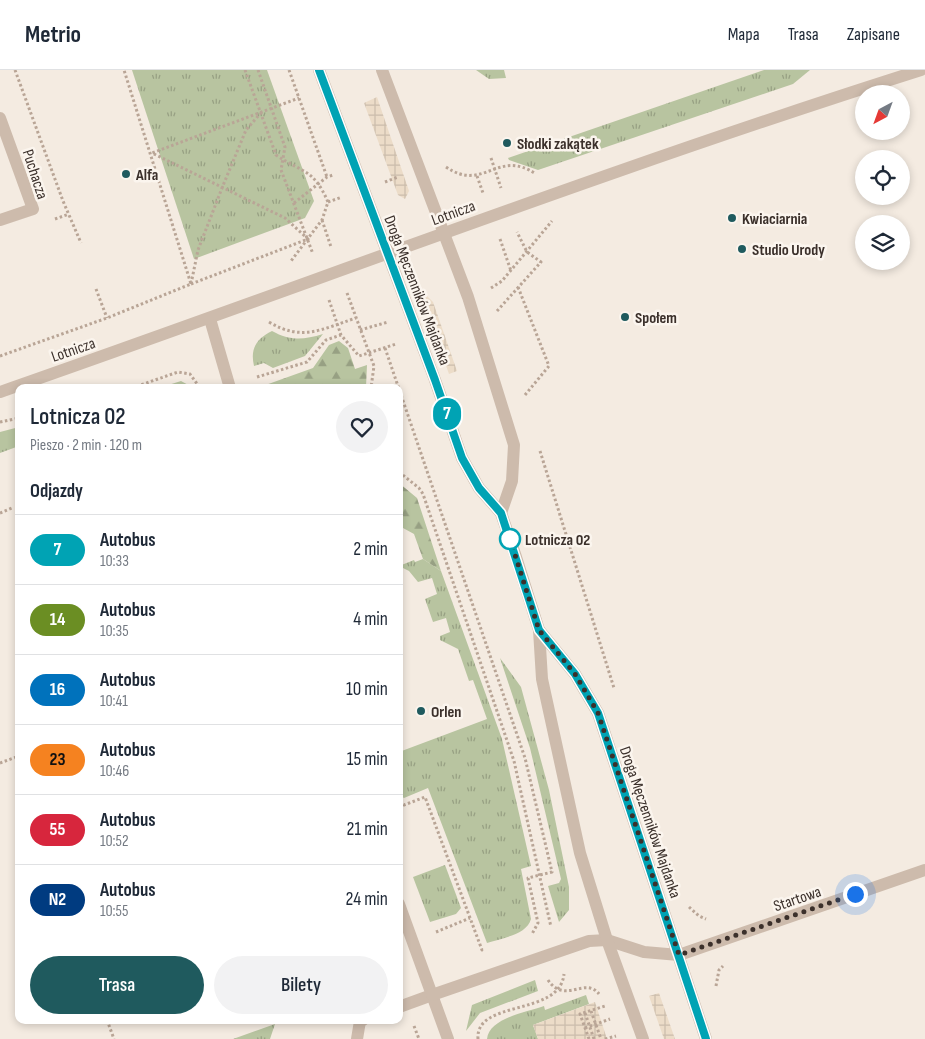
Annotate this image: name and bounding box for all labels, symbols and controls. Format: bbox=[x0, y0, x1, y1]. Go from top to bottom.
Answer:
text: Metrio bbox=[25, 20, 81, 49]
text: Mapa bbox=[728, 24, 760, 45]
text: Trasa bbox=[788, 24, 819, 45]
text: Zapisane bbox=[847, 24, 900, 45]
north arrow bbox=[855, 85, 910, 140]
map controls bbox=[855, 85, 910, 270]
place label: Słodki zakątek bbox=[517, 135, 599, 154]
marker: Słodki zakątek bbox=[501, 137, 513, 149]
street label: Puchacza bbox=[18, 147, 51, 202]
button: locate bbox=[855, 150, 910, 205]
place label: Alfa bbox=[135, 166, 158, 185]
marker: Alfa bbox=[120, 168, 132, 180]
street label: Lotnicza bbox=[429, 197, 478, 230]
place label: Kwiaciarnia bbox=[742, 210, 807, 229]
marker: Kwiaciarnia bbox=[726, 212, 738, 224]
street label: Droga Męczenników Majdanka bbox=[379, 213, 454, 368]
button: layers bbox=[855, 215, 910, 270]
place label: Studio Urody bbox=[752, 241, 825, 260]
marker: Studio Urody bbox=[736, 243, 748, 255]
place label: Społem bbox=[635, 309, 677, 328]
marker: Społem bbox=[619, 311, 631, 323]
street label: Lotnicza bbox=[49, 334, 98, 367]
line badge: 7 bbox=[431, 398, 463, 430]
button: heart bbox=[336, 401, 388, 453]
text: Lotnicza 02 bbox=[30, 402, 126, 431]
text: 7 bbox=[443, 403, 451, 424]
text: Pieszo · 2 min · 120 m bbox=[30, 436, 142, 455]
text: Odjazdy bbox=[30, 480, 83, 503]
marker: Lotnicza 02 bbox=[499, 528, 521, 550]
text: Autobus bbox=[100, 529, 156, 552]
place label: Lotnicza 02 bbox=[525, 531, 590, 550]
text: 2 min bbox=[353, 538, 388, 561]
text: 7 bbox=[54, 539, 61, 560]
text: 10:33 bbox=[100, 552, 129, 571]
text: Autobus bbox=[100, 599, 156, 622]
text: 4 min bbox=[353, 608, 388, 631]
text: 14 bbox=[50, 609, 65, 630]
text: 10:35 bbox=[100, 622, 129, 641]
text: Autobus bbox=[100, 669, 156, 692]
text: 10 min bbox=[346, 678, 388, 701]
text: 16 bbox=[50, 679, 65, 700]
text: 10:41 bbox=[100, 692, 128, 711]
place label: Orlen bbox=[431, 703, 461, 722]
marker: Orlen bbox=[415, 705, 427, 717]
text: Autobus bbox=[100, 739, 156, 762]
street label: Droga Męczenników Majdanka bbox=[615, 744, 684, 901]
text: 15 min bbox=[347, 748, 388, 771]
text: 23 bbox=[50, 749, 65, 770]
text: 10:46 bbox=[100, 762, 129, 781]
text: Autobus bbox=[100, 809, 156, 832]
text: 21 min bbox=[347, 818, 388, 841]
text: 55 bbox=[50, 819, 65, 840]
text: 10:52 bbox=[100, 832, 129, 851]
text: Autobus bbox=[100, 879, 156, 902]
street label: Startowa bbox=[771, 882, 824, 916]
your location bbox=[843, 882, 868, 907]
text: 24 min bbox=[345, 888, 388, 911]
text: N2 bbox=[49, 889, 66, 910]
text: 10:55 bbox=[100, 902, 128, 921]
button: Trasa bbox=[30, 956, 204, 1014]
button: Bilety bbox=[214, 956, 388, 1014]

